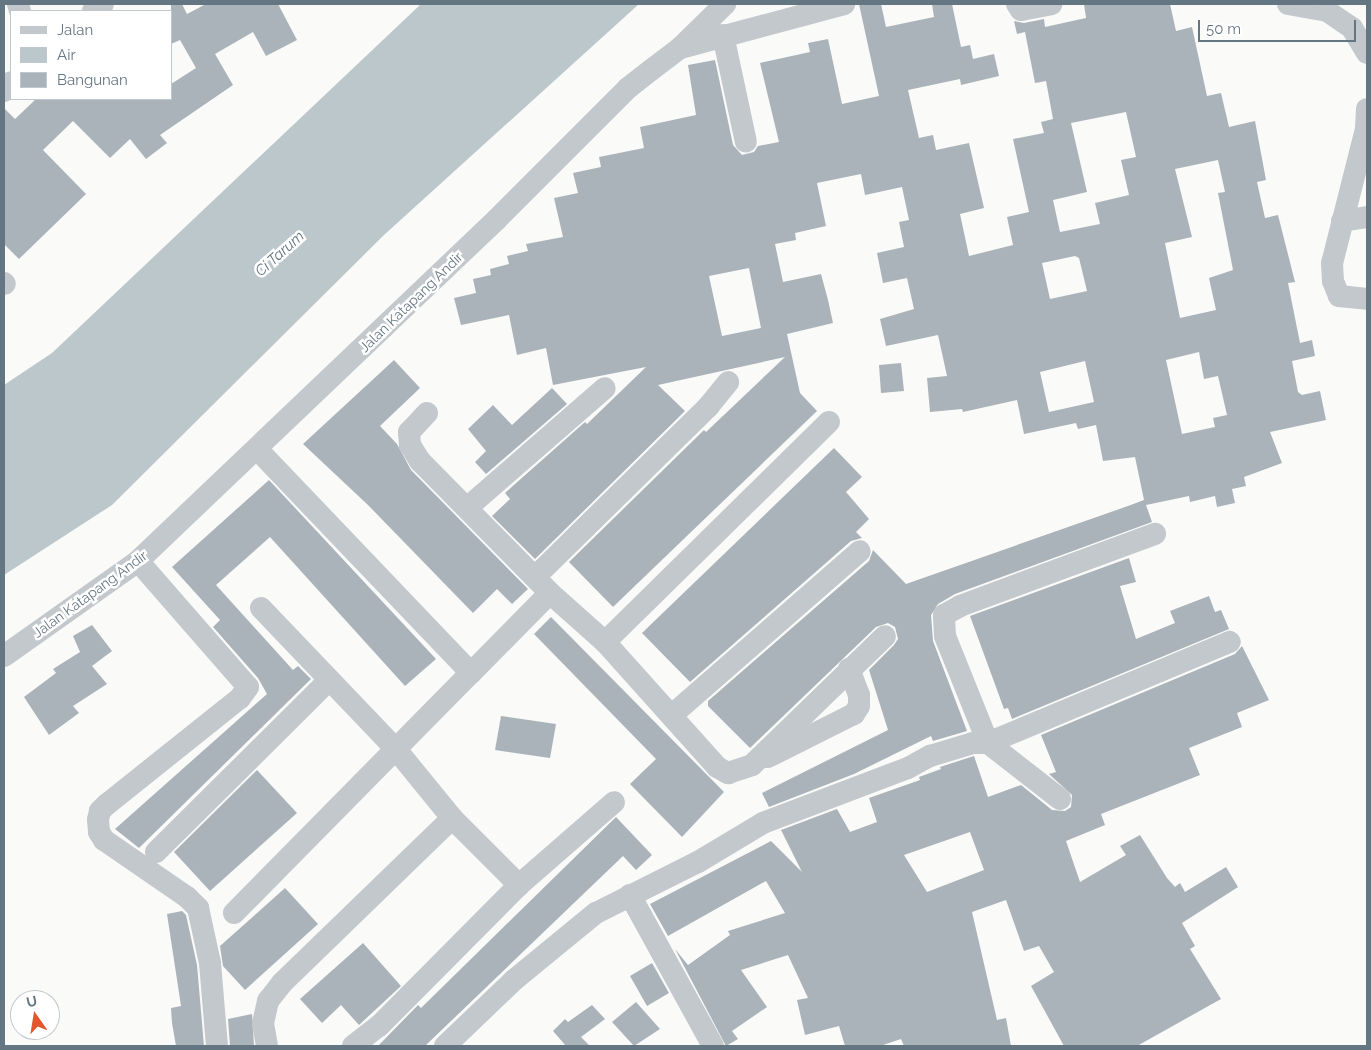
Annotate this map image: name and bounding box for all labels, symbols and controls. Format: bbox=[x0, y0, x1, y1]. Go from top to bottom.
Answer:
legend bbox=[10, 10, 172, 100]
scale bar bbox=[1201, 10, 1358, 42]
text: 50 m bbox=[1206, 20, 1241, 38]
text: Jalan bbox=[57, 21, 93, 39]
text: Air bbox=[57, 46, 76, 64]
text: Bangunan bbox=[57, 71, 128, 89]
water label: Ci Tarum bbox=[252, 227, 308, 281]
street label: Jalan Katapang Andir bbox=[356, 248, 466, 356]
street label: Jalan Katapang Andir bbox=[30, 547, 150, 641]
north arrow bbox=[10, 990, 60, 1040]
text: U bbox=[25, 992, 39, 1010]

